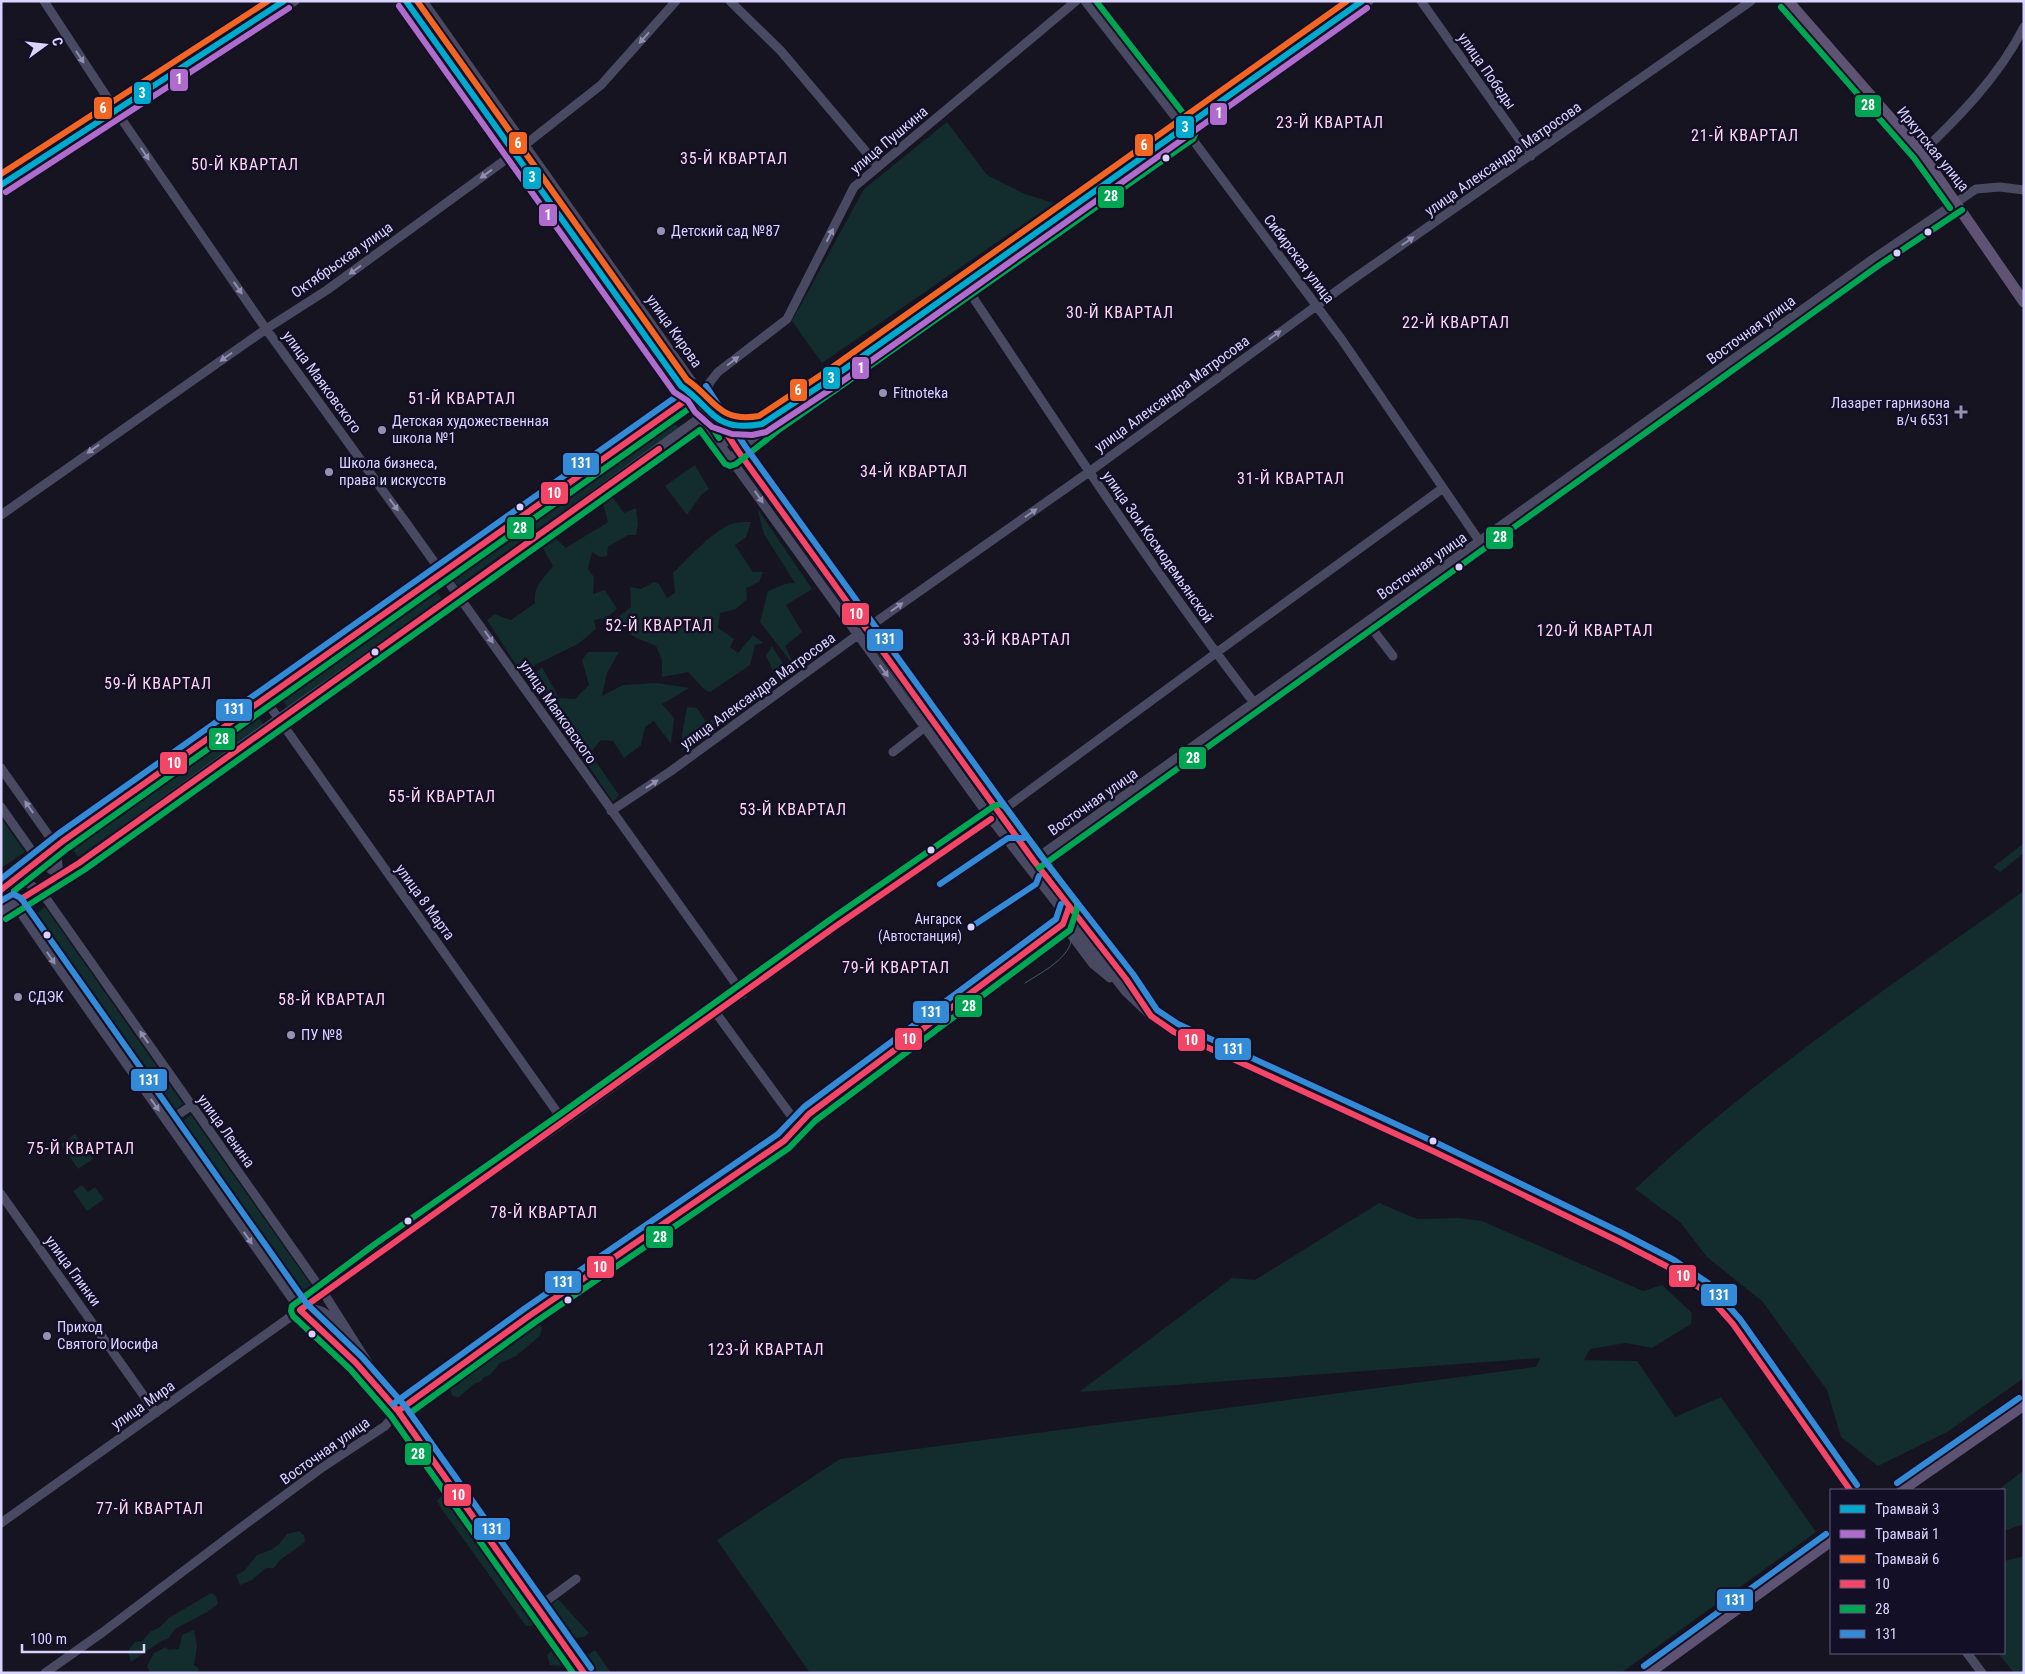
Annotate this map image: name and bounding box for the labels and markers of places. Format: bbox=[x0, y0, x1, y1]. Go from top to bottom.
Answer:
unlabelled marker bbox=[1161, 153, 1171, 163]
place label: Детский сад №87 bbox=[671, 222, 780, 240]
marker: Детский сад №87 bbox=[655, 225, 667, 237]
unlabelled marker bbox=[1923, 227, 1933, 237]
unlabelled marker bbox=[1892, 248, 1902, 258]
place label: Fitnoteka bbox=[893, 384, 948, 402]
marker: Fitnoteka bbox=[877, 387, 889, 399]
place label: Лазарет гарнизона в/ч 6531 bbox=[1831, 394, 1950, 429]
marker: Лазарет гарнизона в/ч 6531 bbox=[1954, 405, 1968, 419]
place label: Детская художественная школа №1 bbox=[392, 412, 549, 447]
marker: Детская художественная школа №1 bbox=[376, 424, 388, 436]
place label: Школа бизнеса, права и искусств bbox=[339, 454, 446, 489]
marker: Школа бизнеса, права и искусств bbox=[323, 466, 335, 478]
unlabelled marker bbox=[515, 502, 525, 512]
unlabelled marker bbox=[1454, 562, 1464, 572]
unlabelled marker bbox=[370, 647, 380, 657]
unlabelled marker bbox=[926, 845, 936, 855]
place label: Ангарск (Автостанция) bbox=[878, 911, 962, 945]
marker: Ангарск (Автостанция) bbox=[966, 922, 976, 932]
unlabelled marker bbox=[42, 930, 52, 940]
place label: СДЭК bbox=[28, 988, 64, 1006]
marker: СДЭК bbox=[12, 991, 24, 1003]
place label: ПУ №8 bbox=[301, 1026, 343, 1044]
marker: ПУ №8 bbox=[285, 1029, 297, 1041]
unlabelled marker bbox=[1428, 1136, 1438, 1146]
unlabelled marker bbox=[403, 1216, 413, 1226]
unlabelled marker bbox=[563, 1295, 573, 1305]
place label: Приход Святого Иосифа bbox=[57, 1318, 158, 1353]
unlabelled marker bbox=[307, 1329, 317, 1339]
marker: Приход Святого Иосифа bbox=[41, 1330, 53, 1342]

